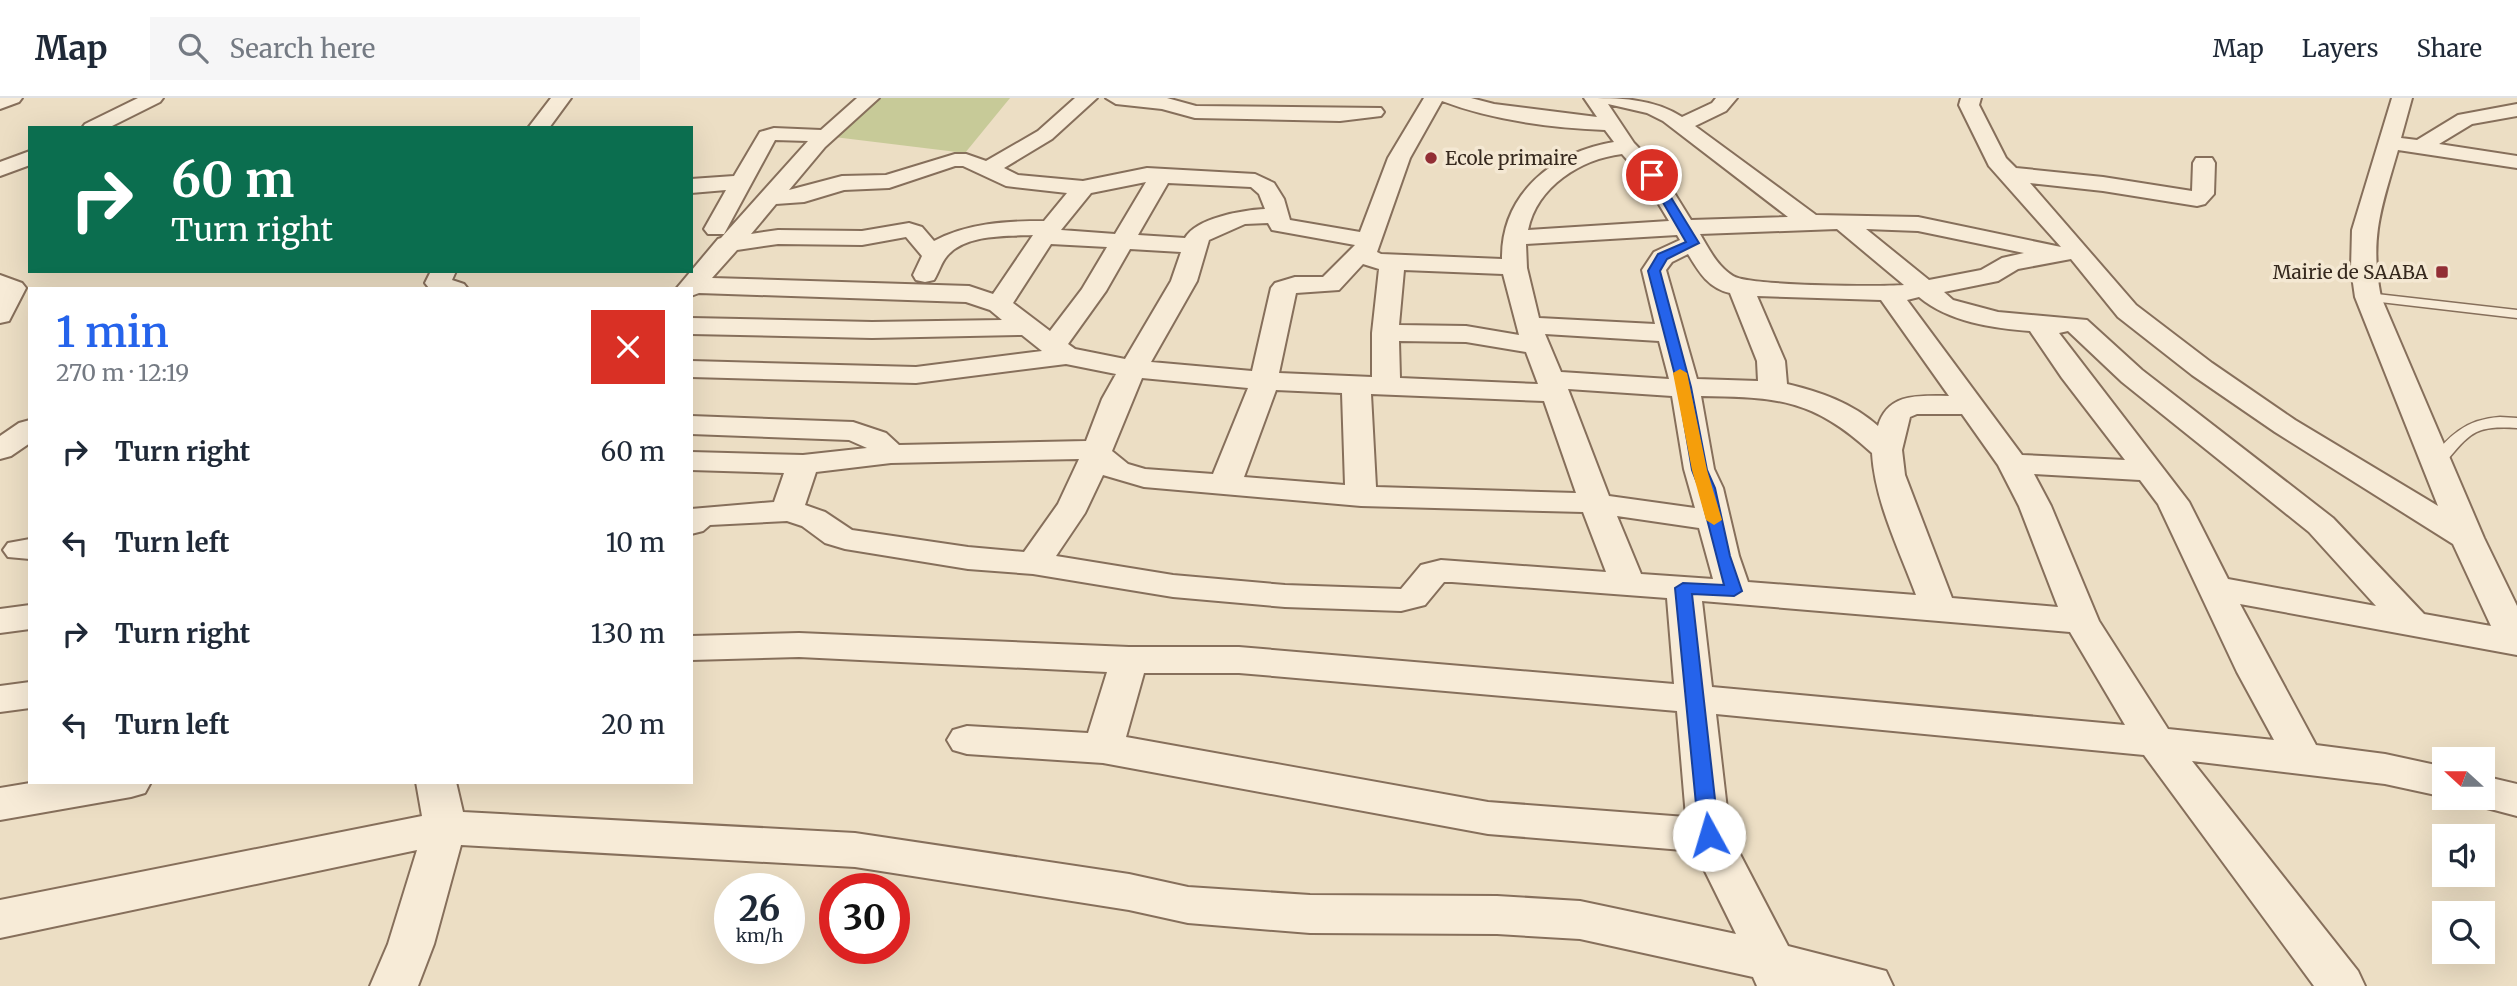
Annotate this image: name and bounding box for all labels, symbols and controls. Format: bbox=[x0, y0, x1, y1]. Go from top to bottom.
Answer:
search box bbox=[150, 17, 640, 80]
text: Map bbox=[35, 28, 108, 69]
icon: search bbox=[174, 29, 212, 67]
text: Search here bbox=[230, 32, 375, 65]
text: Map bbox=[2213, 33, 2264, 64]
text: Layers bbox=[2302, 33, 2378, 64]
text: Share bbox=[2416, 33, 2482, 64]
pin bbox=[1622, 145, 1682, 205]
place label: Ecole primaire bbox=[1445, 146, 1578, 170]
text: 60 m bbox=[171, 149, 294, 210]
marker: Ecole primaire bbox=[1423, 150, 1439, 166]
icon: right bbox=[56, 154, 147, 245]
icon: arrive bbox=[1633, 156, 1671, 194]
text: Turn right bbox=[171, 210, 333, 250]
place label: Mairie de SAABA bbox=[2273, 260, 2429, 284]
marker: Mairie de SAABA bbox=[2434, 264, 2450, 280]
text: 1 min bbox=[56, 306, 169, 358]
button: close bbox=[591, 310, 665, 384]
text: 270 m · 12:19 bbox=[56, 358, 189, 387]
icon: right bbox=[56, 433, 94, 471]
text: Turn right bbox=[115, 435, 250, 468]
text: 60 m bbox=[601, 435, 665, 468]
icon: left bbox=[56, 524, 94, 562]
text: Turn left bbox=[115, 526, 229, 559]
text: 10 m bbox=[606, 526, 665, 559]
icon: right bbox=[56, 615, 94, 653]
text: Turn right bbox=[115, 617, 250, 650]
text: 130 m bbox=[591, 617, 665, 650]
icon: left bbox=[56, 706, 94, 744]
text: Turn left bbox=[115, 708, 229, 741]
text: 20 m bbox=[601, 708, 665, 741]
north arrow bbox=[2432, 747, 2496, 810]
map controls bbox=[2432, 747, 2495, 964]
position arrow bbox=[1672, 798, 1746, 872]
button: sound bbox=[2432, 824, 2495, 887]
speed limit sign: 30 bbox=[819, 873, 910, 964]
text: 26 bbox=[739, 887, 780, 931]
button: search bbox=[2432, 901, 2495, 964]
text: km/h bbox=[736, 924, 783, 947]

